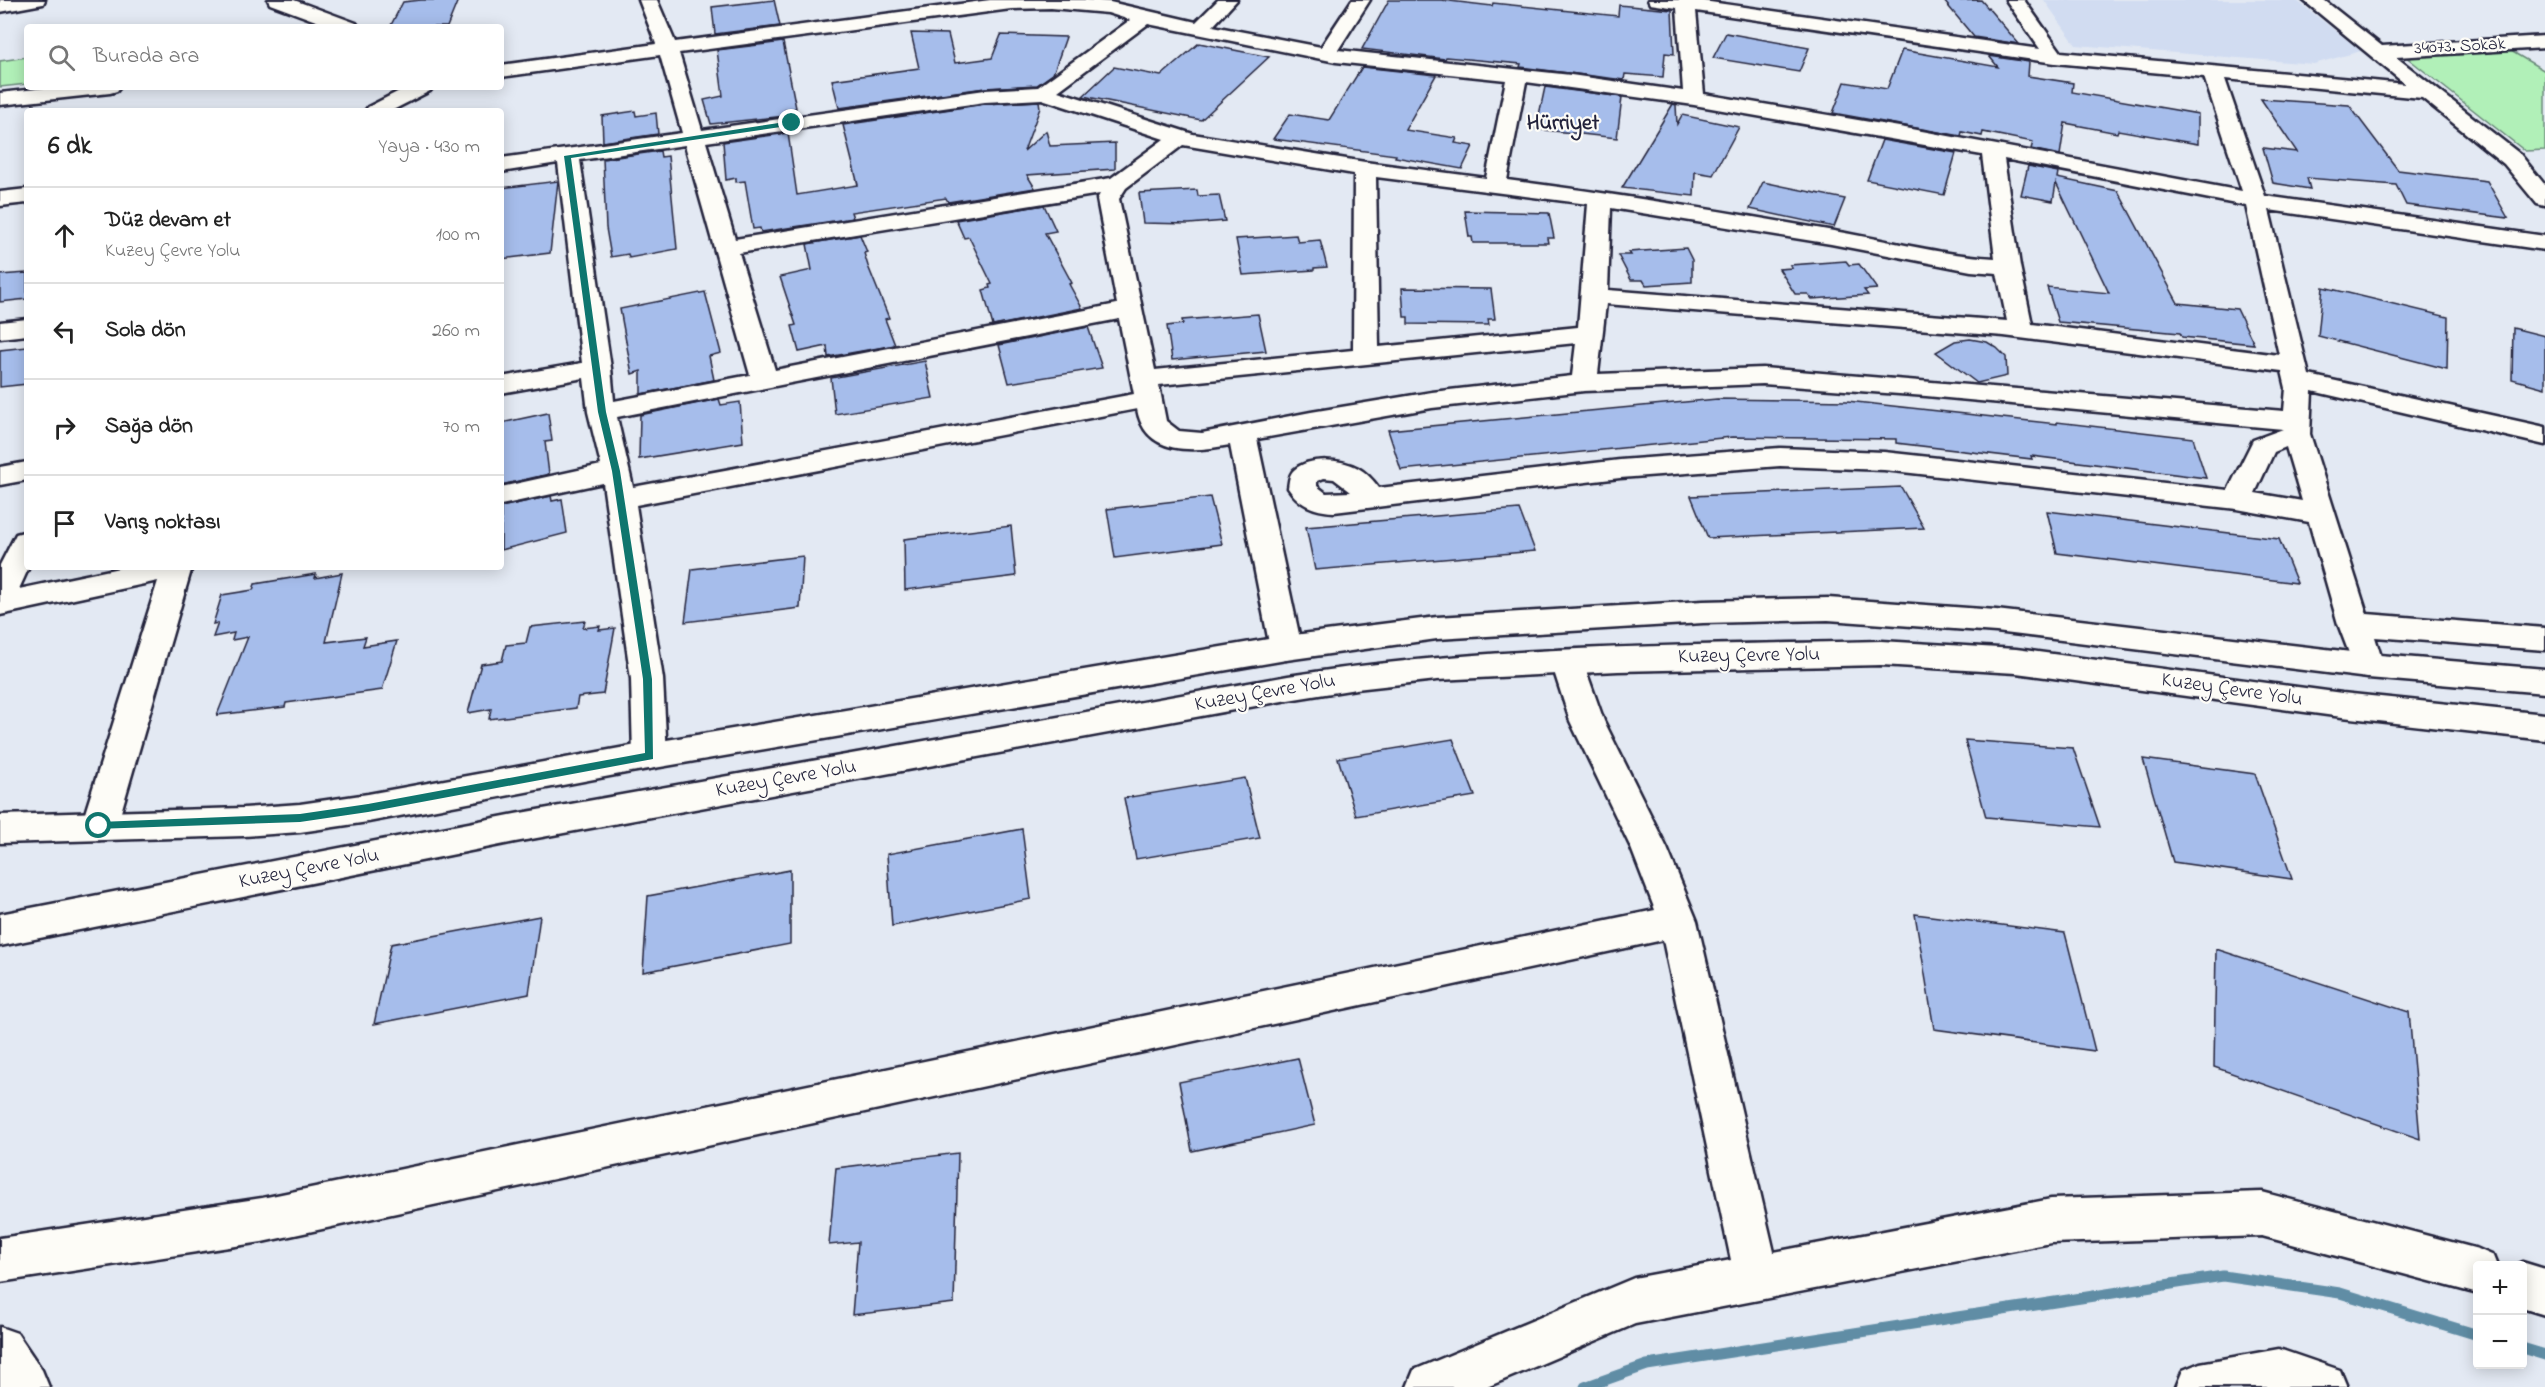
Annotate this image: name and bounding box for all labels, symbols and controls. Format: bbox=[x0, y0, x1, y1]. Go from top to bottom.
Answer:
search box bbox=[24, 24, 504, 90]
street label: 34073. Sokak bbox=[2414, 32, 2506, 62]
icon: search bbox=[45, 41, 78, 74]
text: Burada ara bbox=[93, 41, 199, 73]
district label: Hürriyet bbox=[1527, 108, 1600, 141]
route end bbox=[778, 109, 804, 135]
text: 6 dk bbox=[48, 128, 92, 166]
text: Yaya · 430 m bbox=[378, 133, 480, 162]
text: Düz devam et bbox=[105, 205, 231, 237]
icon: ahead bbox=[48, 219, 81, 252]
text: 100 m bbox=[436, 221, 480, 250]
text: Kuzey Çevre Yolu bbox=[105, 237, 240, 266]
icon: left bbox=[48, 315, 81, 348]
text: Sola dön bbox=[105, 315, 186, 347]
text: 260 m bbox=[432, 317, 480, 346]
icon: right bbox=[48, 411, 81, 444]
text: Sağa dön bbox=[105, 411, 193, 443]
text: 70 m bbox=[443, 413, 480, 442]
icon: arrive bbox=[48, 507, 81, 540]
text: Varış noktası bbox=[105, 507, 220, 539]
street label: Kuzey Çevre Yolu bbox=[1678, 640, 1820, 674]
street label: Kuzey Çevre Yolu bbox=[2159, 665, 2305, 717]
street label: Kuzey Çevre Yolu bbox=[1192, 666, 1338, 722]
street label: Kuzey Çevre Yolu bbox=[713, 752, 859, 808]
route start bbox=[85, 812, 111, 838]
street label: Kuzey Çevre Yolu bbox=[236, 841, 382, 899]
map controls bbox=[2473, 1261, 2527, 1369]
button: + bbox=[2473, 1261, 2527, 1315]
button: − bbox=[2473, 1315, 2527, 1369]

